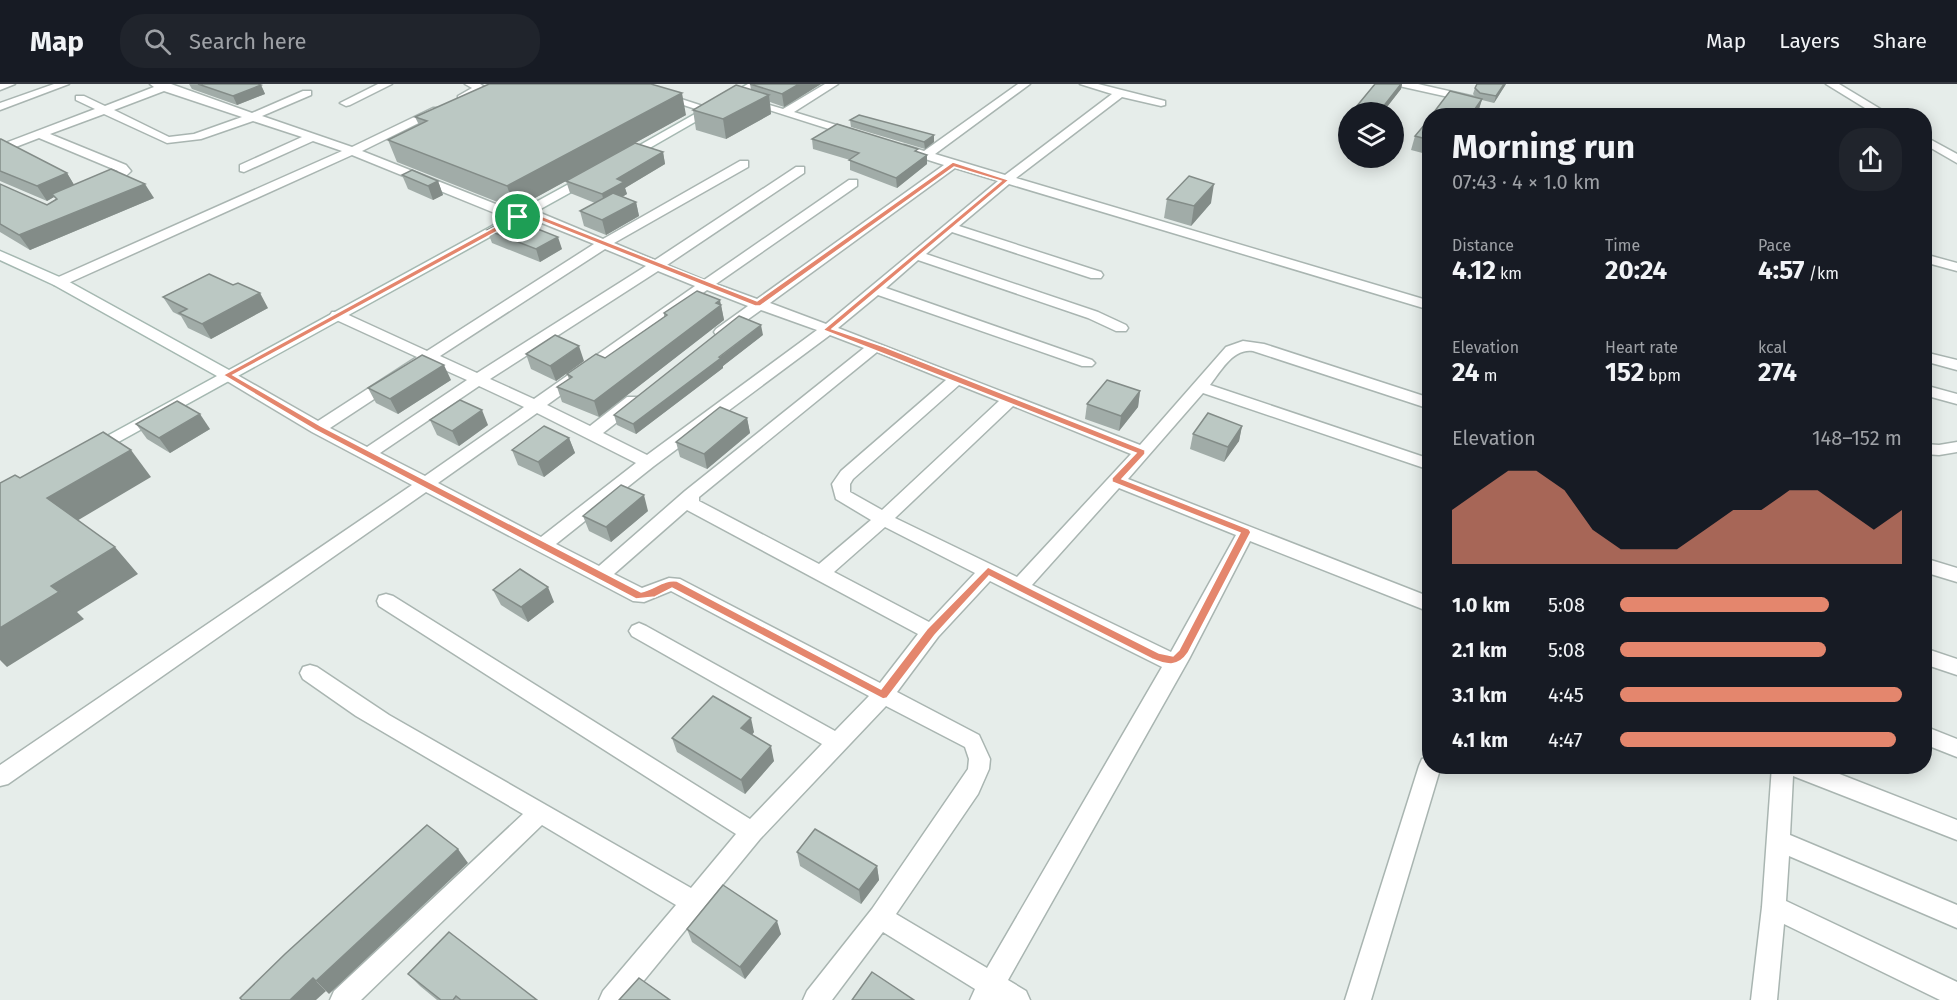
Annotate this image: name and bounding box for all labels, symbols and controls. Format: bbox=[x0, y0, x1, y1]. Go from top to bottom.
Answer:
search box bbox=[120, 14, 540, 68]
text: Map bbox=[30, 25, 84, 58]
icon: search bbox=[141, 25, 174, 58]
text: Search here bbox=[189, 28, 307, 55]
text: Map bbox=[1706, 28, 1746, 54]
text: Layers bbox=[1779, 28, 1840, 54]
text: Share bbox=[1873, 28, 1927, 54]
map controls bbox=[1338, 102, 1404, 168]
button: layers bbox=[1338, 102, 1404, 168]
text: Morning run bbox=[1452, 127, 1635, 167]
button: share bbox=[1839, 128, 1902, 191]
text: 07:43 · 4 × 1.0 km bbox=[1452, 170, 1600, 194]
pin bbox=[492, 191, 543, 242]
icon: arrive bbox=[501, 200, 534, 233]
text: Distance bbox=[1452, 236, 1514, 255]
text: Time bbox=[1605, 236, 1640, 255]
text: Pace bbox=[1758, 236, 1791, 255]
text: 4.12 bbox=[1452, 255, 1496, 286]
text: 20:24 bbox=[1605, 255, 1667, 286]
text: 4:57 bbox=[1758, 255, 1805, 286]
text: km bbox=[1496, 264, 1522, 283]
text: /km bbox=[1805, 264, 1839, 283]
text: Elevation bbox=[1452, 338, 1519, 357]
text: Heart rate bbox=[1605, 338, 1678, 357]
text: kcal bbox=[1758, 338, 1787, 357]
text: 24 bbox=[1452, 357, 1479, 388]
text: 152 bbox=[1605, 357, 1644, 388]
text: 274 bbox=[1758, 357, 1797, 388]
text: m bbox=[1479, 366, 1497, 385]
text: bpm bbox=[1644, 366, 1681, 385]
text: Elevation bbox=[1452, 426, 1536, 450]
text: 148–152 m bbox=[1812, 426, 1902, 450]
text: 1.0 km bbox=[1452, 593, 1510, 617]
text: 5:08 bbox=[1548, 593, 1585, 617]
text: 2.1 km bbox=[1452, 638, 1507, 662]
text: 5:08 bbox=[1548, 638, 1585, 662]
text: 3.1 km bbox=[1452, 683, 1507, 707]
text: 4:45 bbox=[1548, 683, 1584, 707]
text: 4.1 km bbox=[1452, 728, 1508, 752]
text: 4:47 bbox=[1548, 728, 1582, 752]

